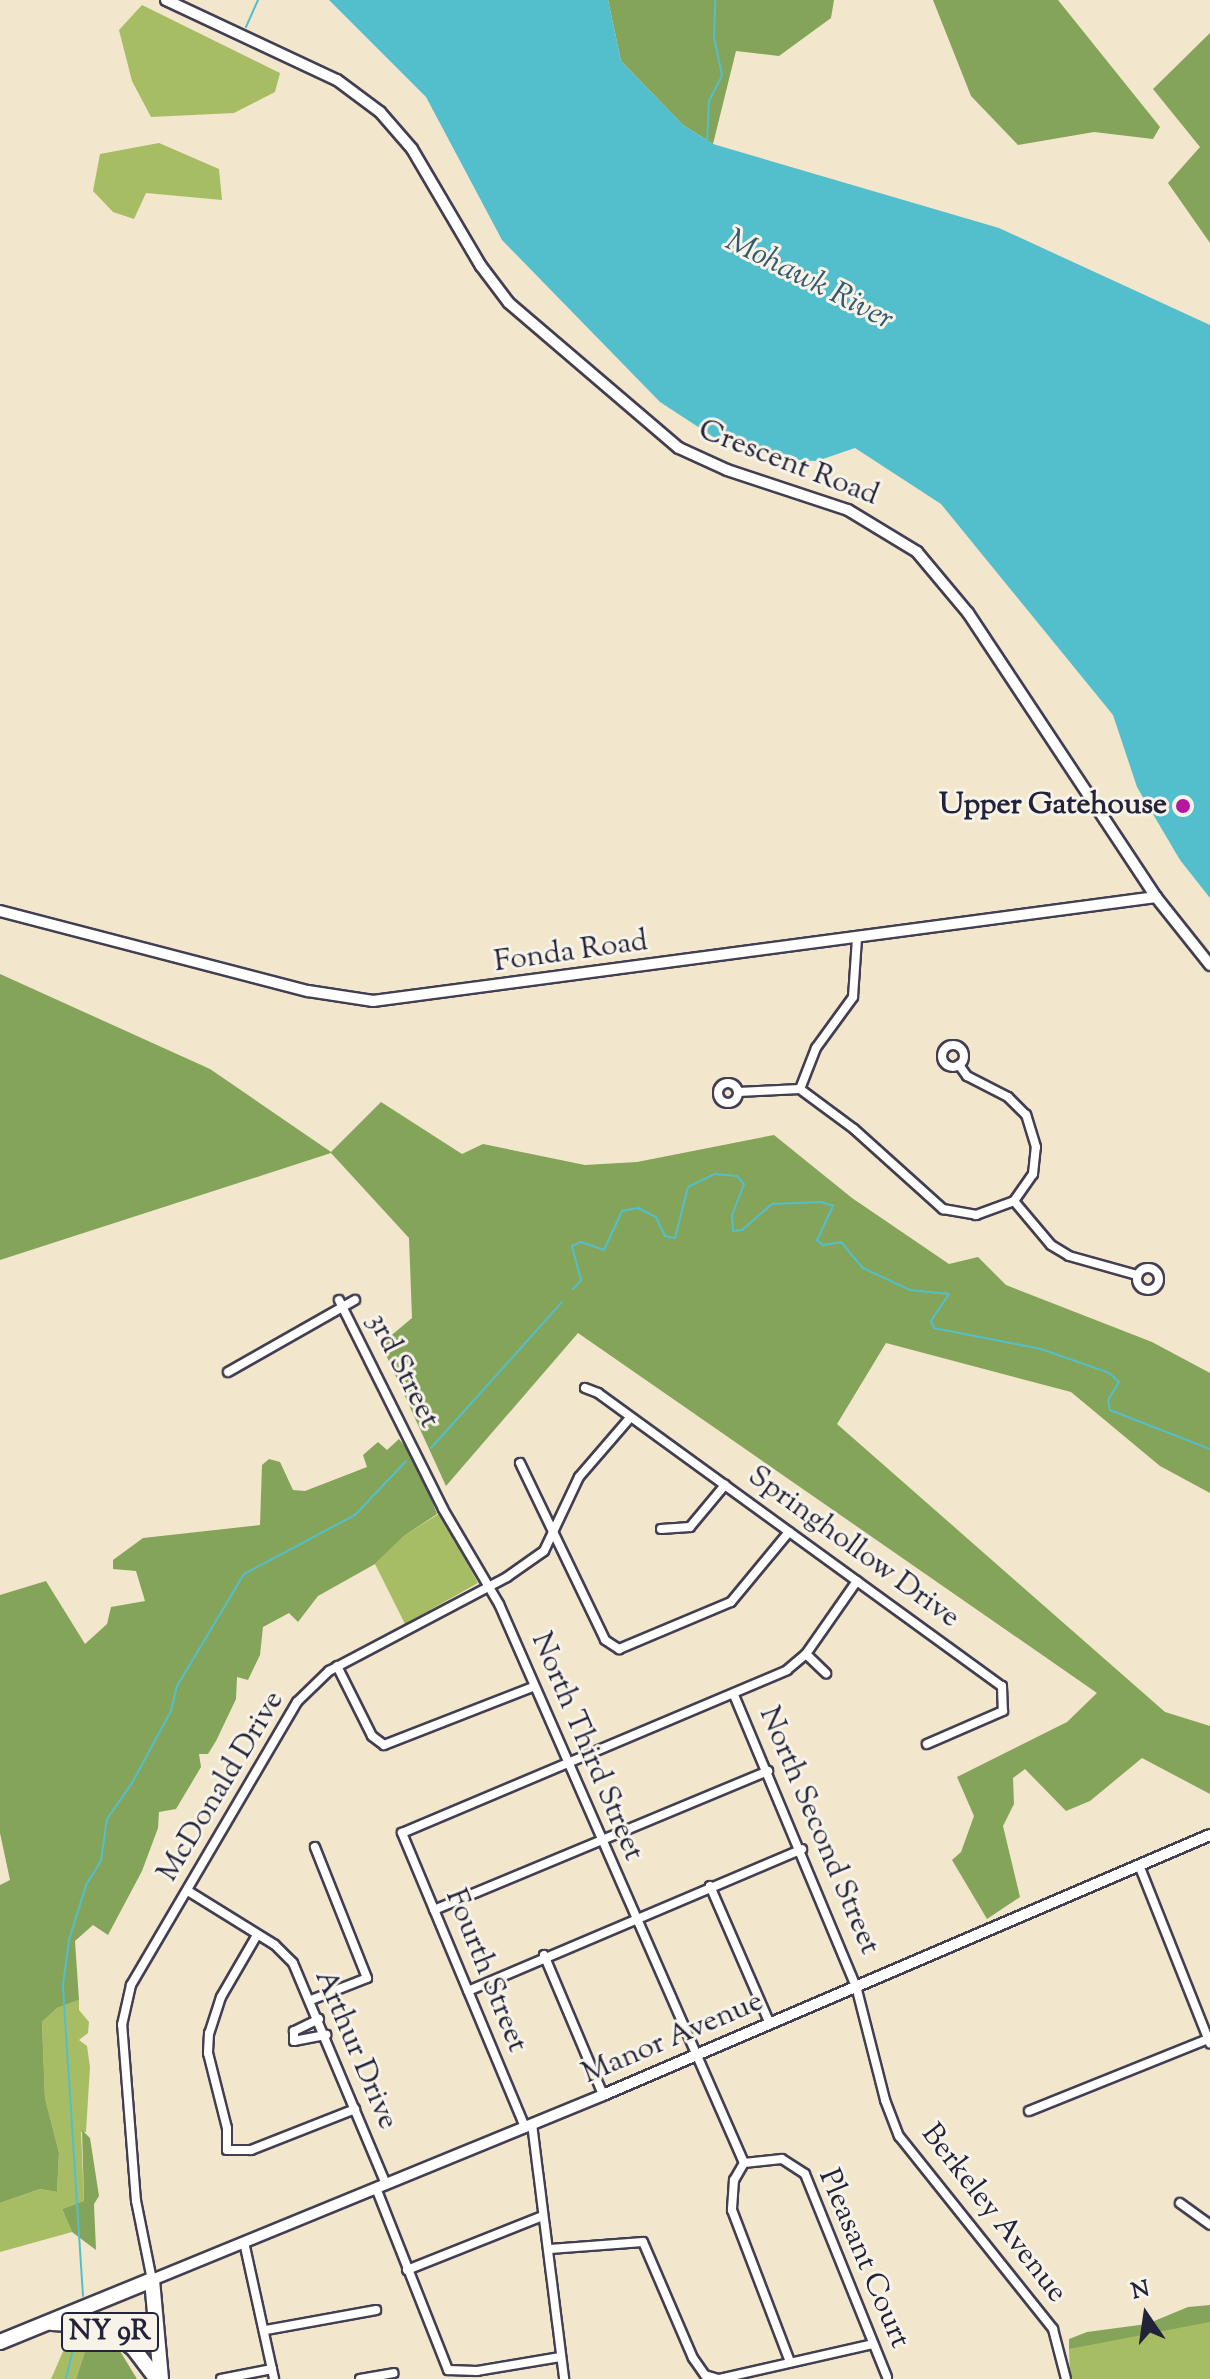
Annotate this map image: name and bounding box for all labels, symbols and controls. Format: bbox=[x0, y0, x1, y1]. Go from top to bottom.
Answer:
water label: Mohawk River bbox=[719, 222, 899, 340]
street label: Crescent Road bbox=[693, 413, 883, 515]
place label: Upper Gatehouse bbox=[939, 788, 1167, 824]
marker: Upper Gatehouse bbox=[1174, 797, 1192, 815]
street label: Fonda Road bbox=[492, 924, 650, 982]
street label: 3rd Street bbox=[358, 1308, 446, 1434]
street label: Springhollow Drive bbox=[740, 1459, 966, 1637]
street label: North Third Street bbox=[522, 1627, 650, 1867]
street label: McDonald Drive bbox=[151, 1685, 293, 1889]
street label: North Second Street bbox=[750, 1702, 886, 1960]
street label: Fourth Street bbox=[436, 1884, 534, 2058]
street label: Arthur Drive bbox=[305, 1965, 405, 2135]
street label: Manor Avenue bbox=[577, 1985, 769, 2093]
street label: Berkeley Avenue bbox=[912, 2118, 1074, 2310]
street label: Pleasant Court bbox=[809, 2164, 917, 2354]
text: N bbox=[1128, 2274, 1153, 2309]
north arrow bbox=[1106, 2275, 1186, 2355]
road number: NY 9R bbox=[60, 2308, 160, 2356]

